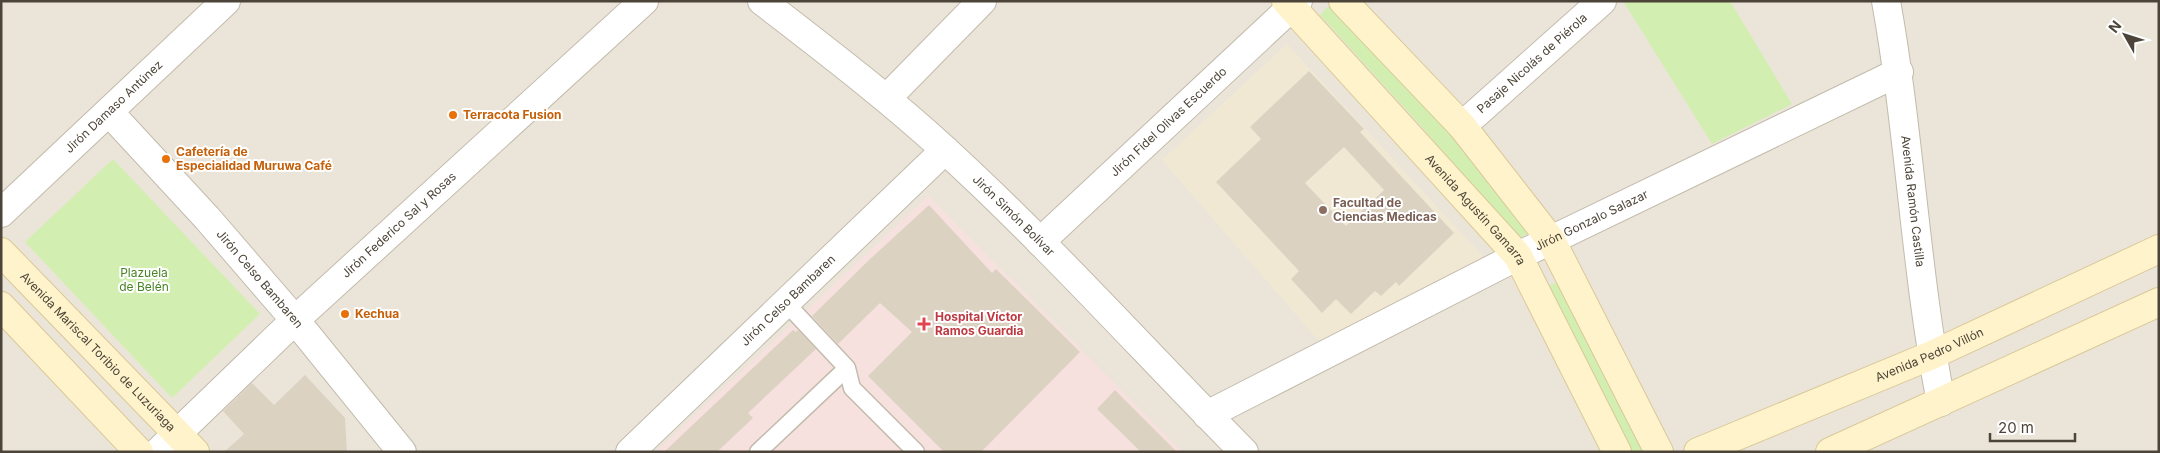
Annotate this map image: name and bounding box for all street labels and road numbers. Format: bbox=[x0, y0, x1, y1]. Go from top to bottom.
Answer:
street label: Pasaje Nicolás de Piérola bbox=[1474, 10, 1590, 116]
street label: Jirón Damaso Antúnez bbox=[62, 57, 165, 156]
street label: Jirón Fidel Olivas Escuerdo bbox=[1107, 63, 1230, 180]
street label: Avenida Ramón Castilla bbox=[1898, 135, 1928, 268]
street label: Avenida Agustín Gamarra bbox=[1422, 151, 1529, 267]
street label: Jirón Federico Sal y Rosas bbox=[338, 169, 459, 281]
street label: Jirón Simón Bolívar bbox=[970, 172, 1058, 259]
street label: Jirón Gonzalo Salazar bbox=[1532, 186, 1651, 254]
street label: Jirón Celso Bambaren bbox=[214, 226, 307, 331]
street label: Jirón Celso Bambaren bbox=[737, 251, 838, 349]
street label: Avenida Mariscal Toribio de Luzuriaga bbox=[17, 269, 179, 434]
street label: Avenida Pedro Villón bbox=[1873, 324, 1986, 385]

